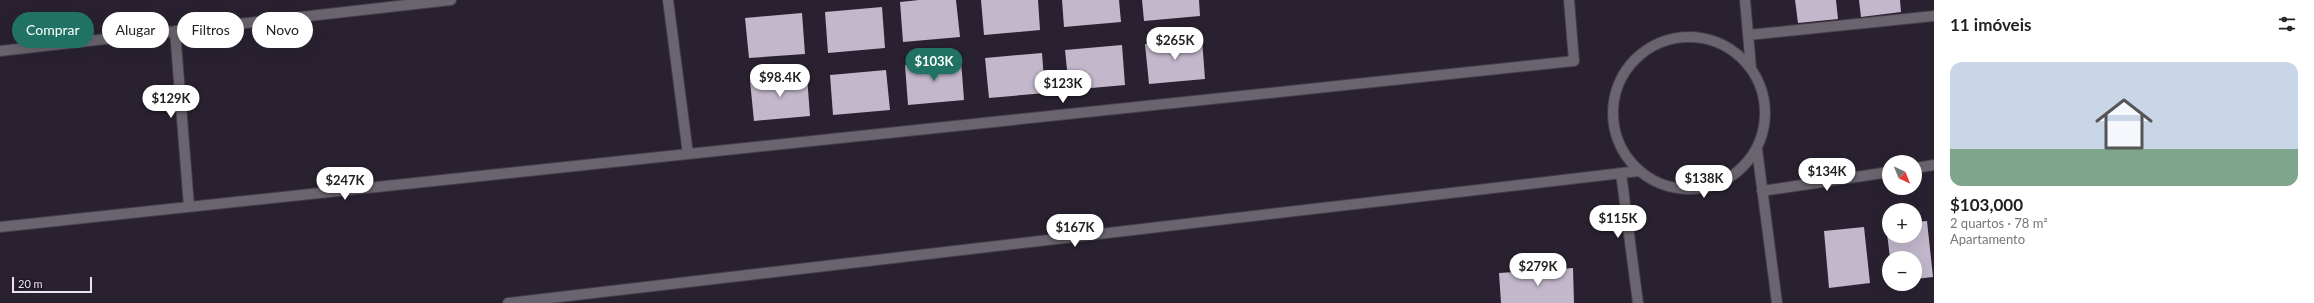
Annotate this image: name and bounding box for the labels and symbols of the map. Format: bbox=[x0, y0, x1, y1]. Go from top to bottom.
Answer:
pin: $265K bbox=[1147, 27, 1203, 61]
pin: $103K bbox=[906, 48, 962, 82]
pin: $98.4K bbox=[747, 64, 813, 98]
pin: $123K bbox=[1035, 70, 1091, 104]
pin: $129K bbox=[143, 85, 199, 119]
north arrow bbox=[1882, 155, 1922, 195]
pin: $134K bbox=[1799, 158, 1855, 192]
pin: $138K bbox=[1676, 165, 1732, 199]
pin: $247K bbox=[317, 167, 373, 201]
pin: $115K bbox=[1590, 205, 1646, 239]
pin: $167K bbox=[1047, 214, 1103, 248]
pin: $279K bbox=[1510, 253, 1566, 287]
scale bar bbox=[12, 275, 92, 294]

